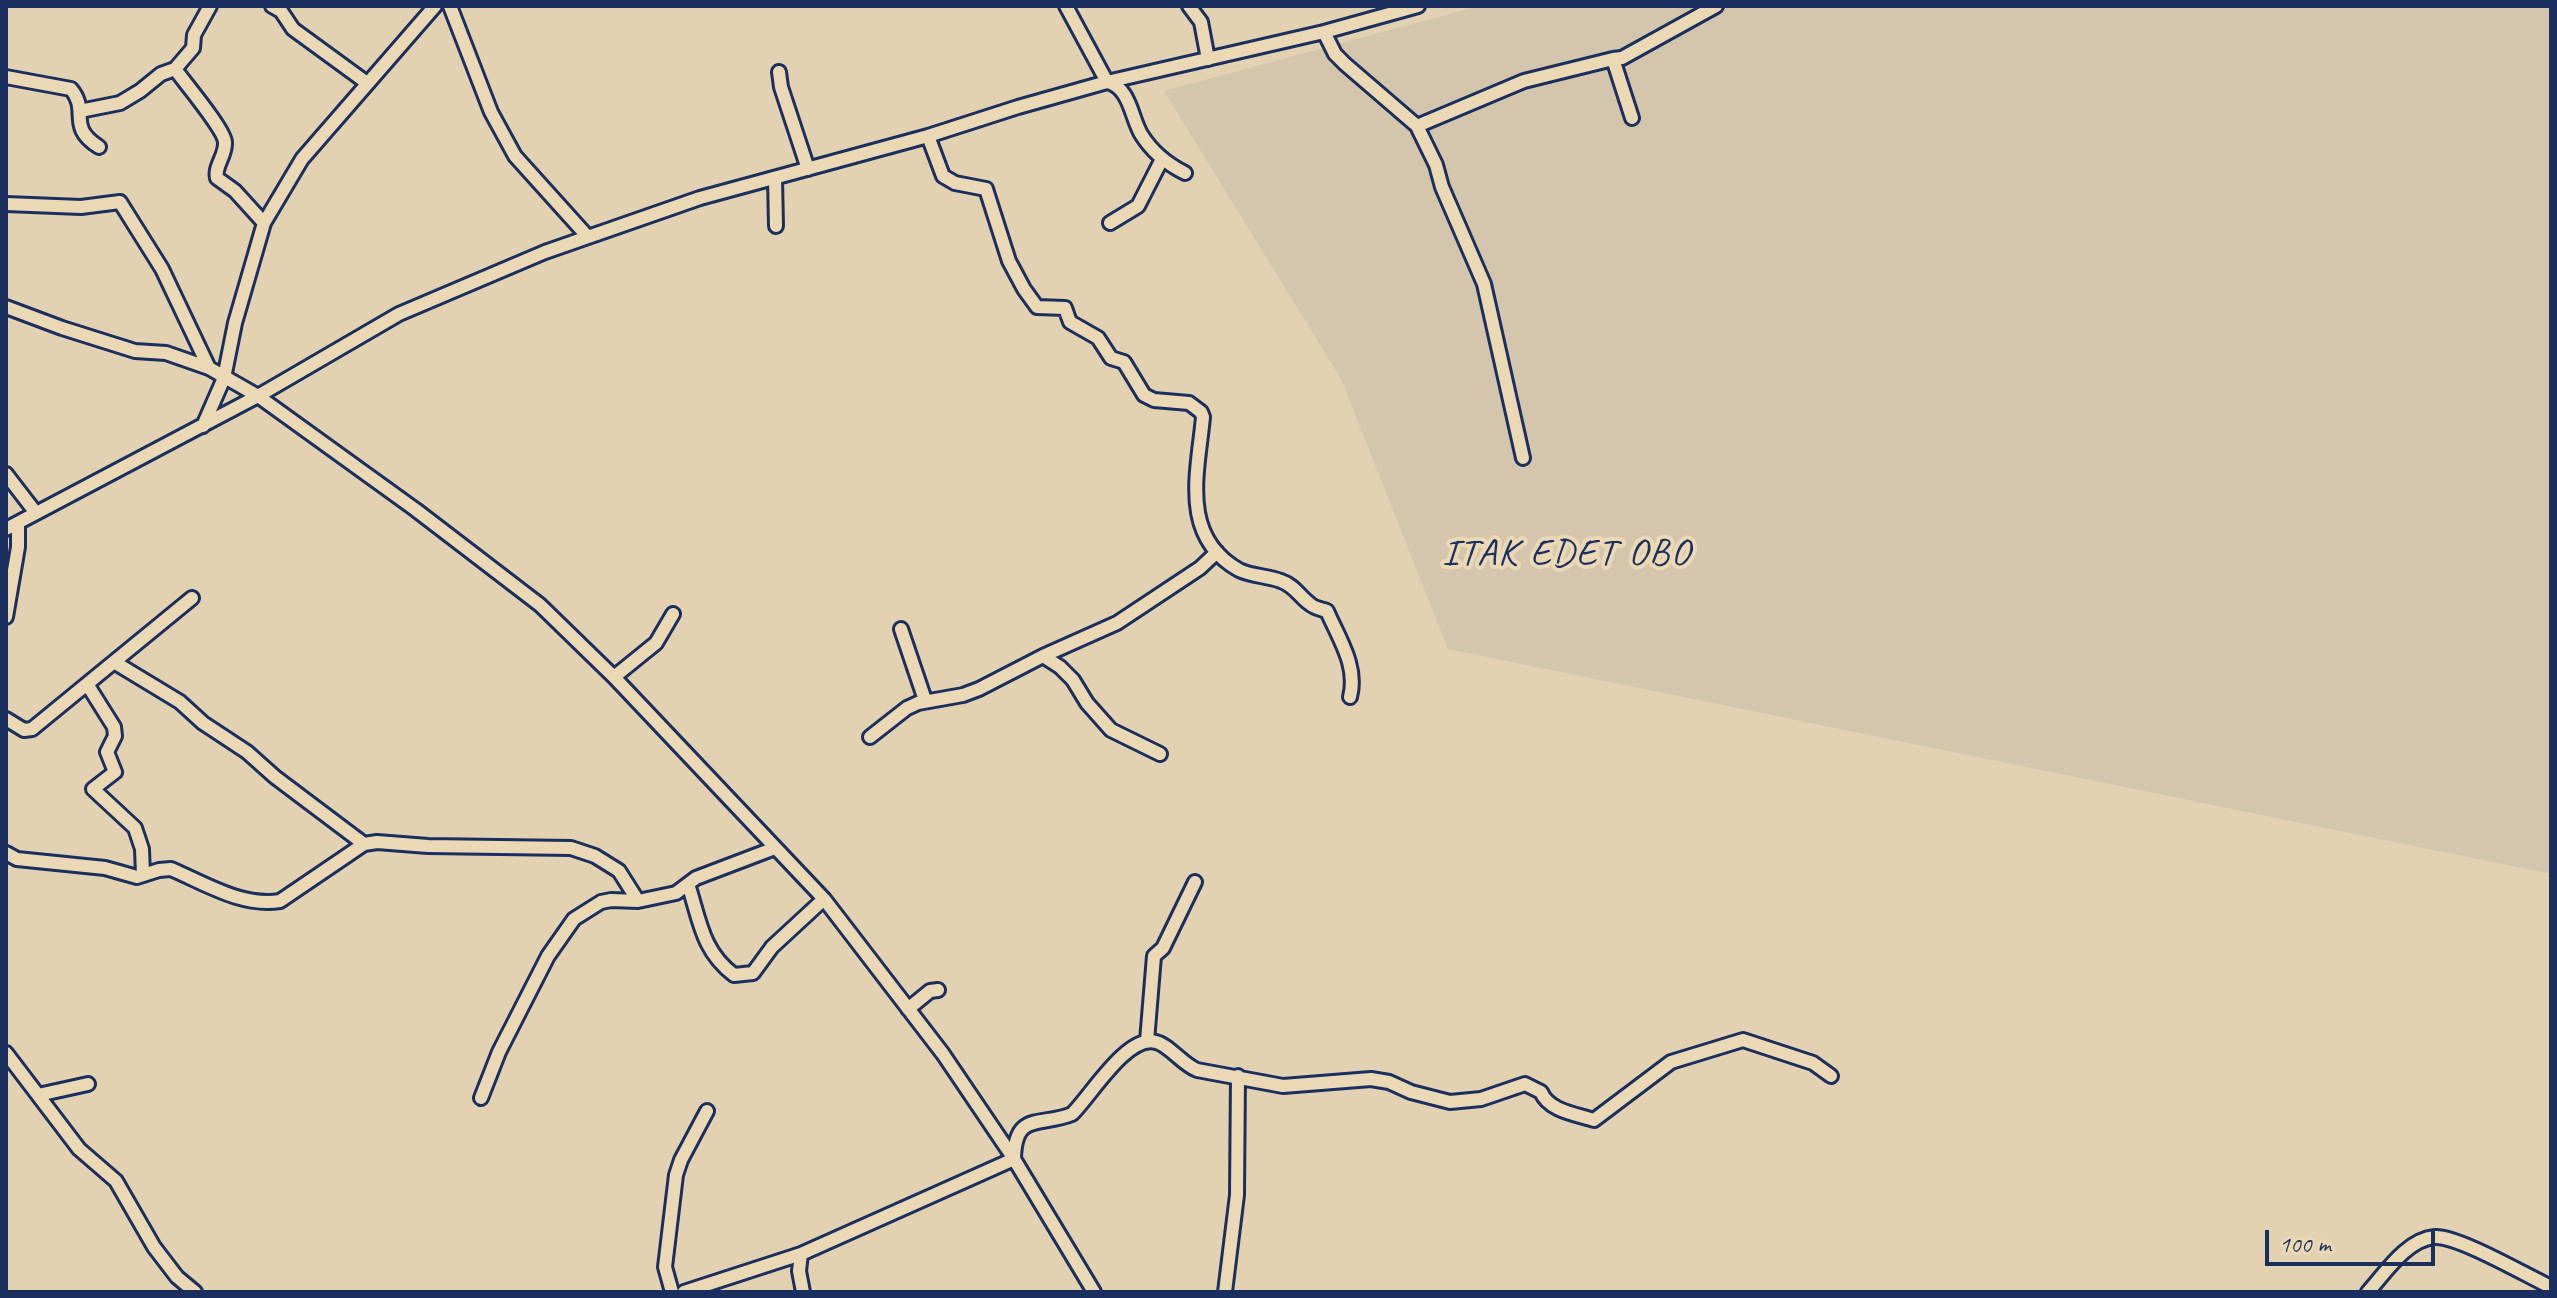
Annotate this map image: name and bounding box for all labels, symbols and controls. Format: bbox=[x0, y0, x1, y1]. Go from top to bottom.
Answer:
district label: ITAK EDET OBO bbox=[1442, 531, 1692, 577]
scale bar bbox=[2269, 1214, 2439, 1264]
text: 100 m bbox=[2279, 1229, 2331, 1259]

